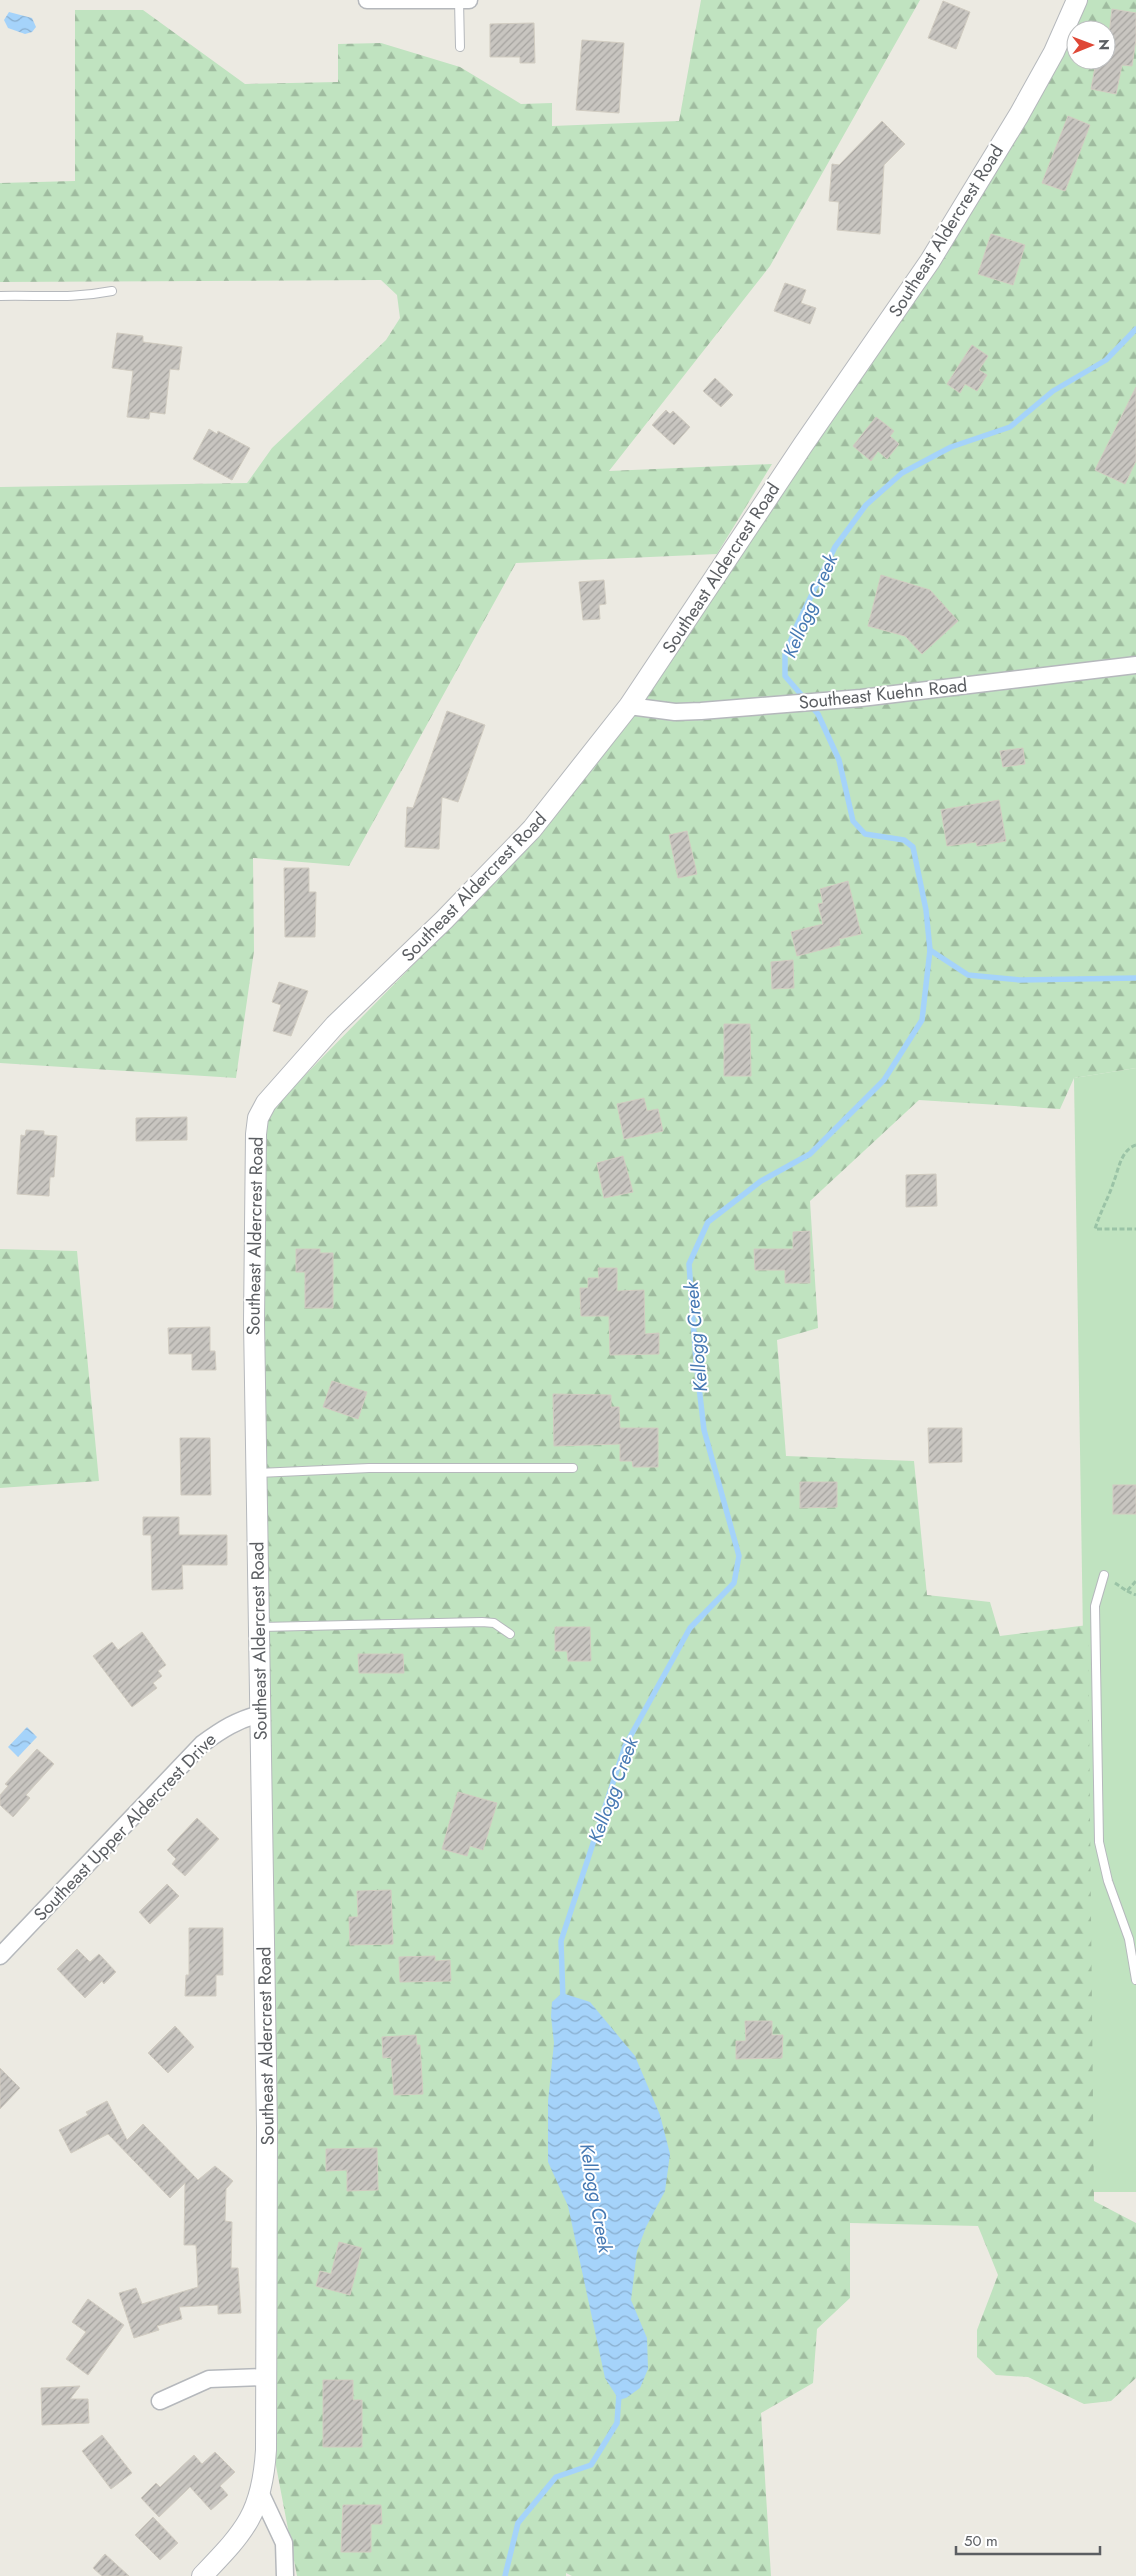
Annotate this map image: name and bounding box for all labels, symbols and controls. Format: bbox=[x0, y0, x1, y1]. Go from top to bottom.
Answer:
north arrow bbox=[1066, 20, 1116, 70]
text: N bbox=[1094, 39, 1114, 51]
street label: Southeast Aldercrest Road bbox=[882, 140, 1010, 322]
street label: Southeast Aldercrest Road bbox=[656, 478, 786, 658]
water label: Kellogg Creek bbox=[776, 549, 844, 662]
street label: Southeast Kuehn Road bbox=[797, 672, 969, 716]
street label: Southeast Aldercrest Road bbox=[396, 806, 552, 968]
street label: Southeast Aldercrest Road bbox=[240, 1136, 270, 1336]
water label: Kellogg Creek bbox=[678, 1280, 714, 1393]
street label: Southeast Aldercrest Road bbox=[244, 1541, 274, 1741]
street label: Southeast Upper Aldercrest Drive bbox=[28, 1727, 222, 1927]
water label: Kellogg Creek bbox=[581, 1733, 645, 1846]
street label: Southeast Aldercrest Road bbox=[251, 1946, 281, 2146]
water label: Kellogg Creek bbox=[573, 2141, 619, 2256]
scale bar bbox=[956, 2524, 1100, 2556]
text: 50 m bbox=[964, 2530, 998, 2552]

